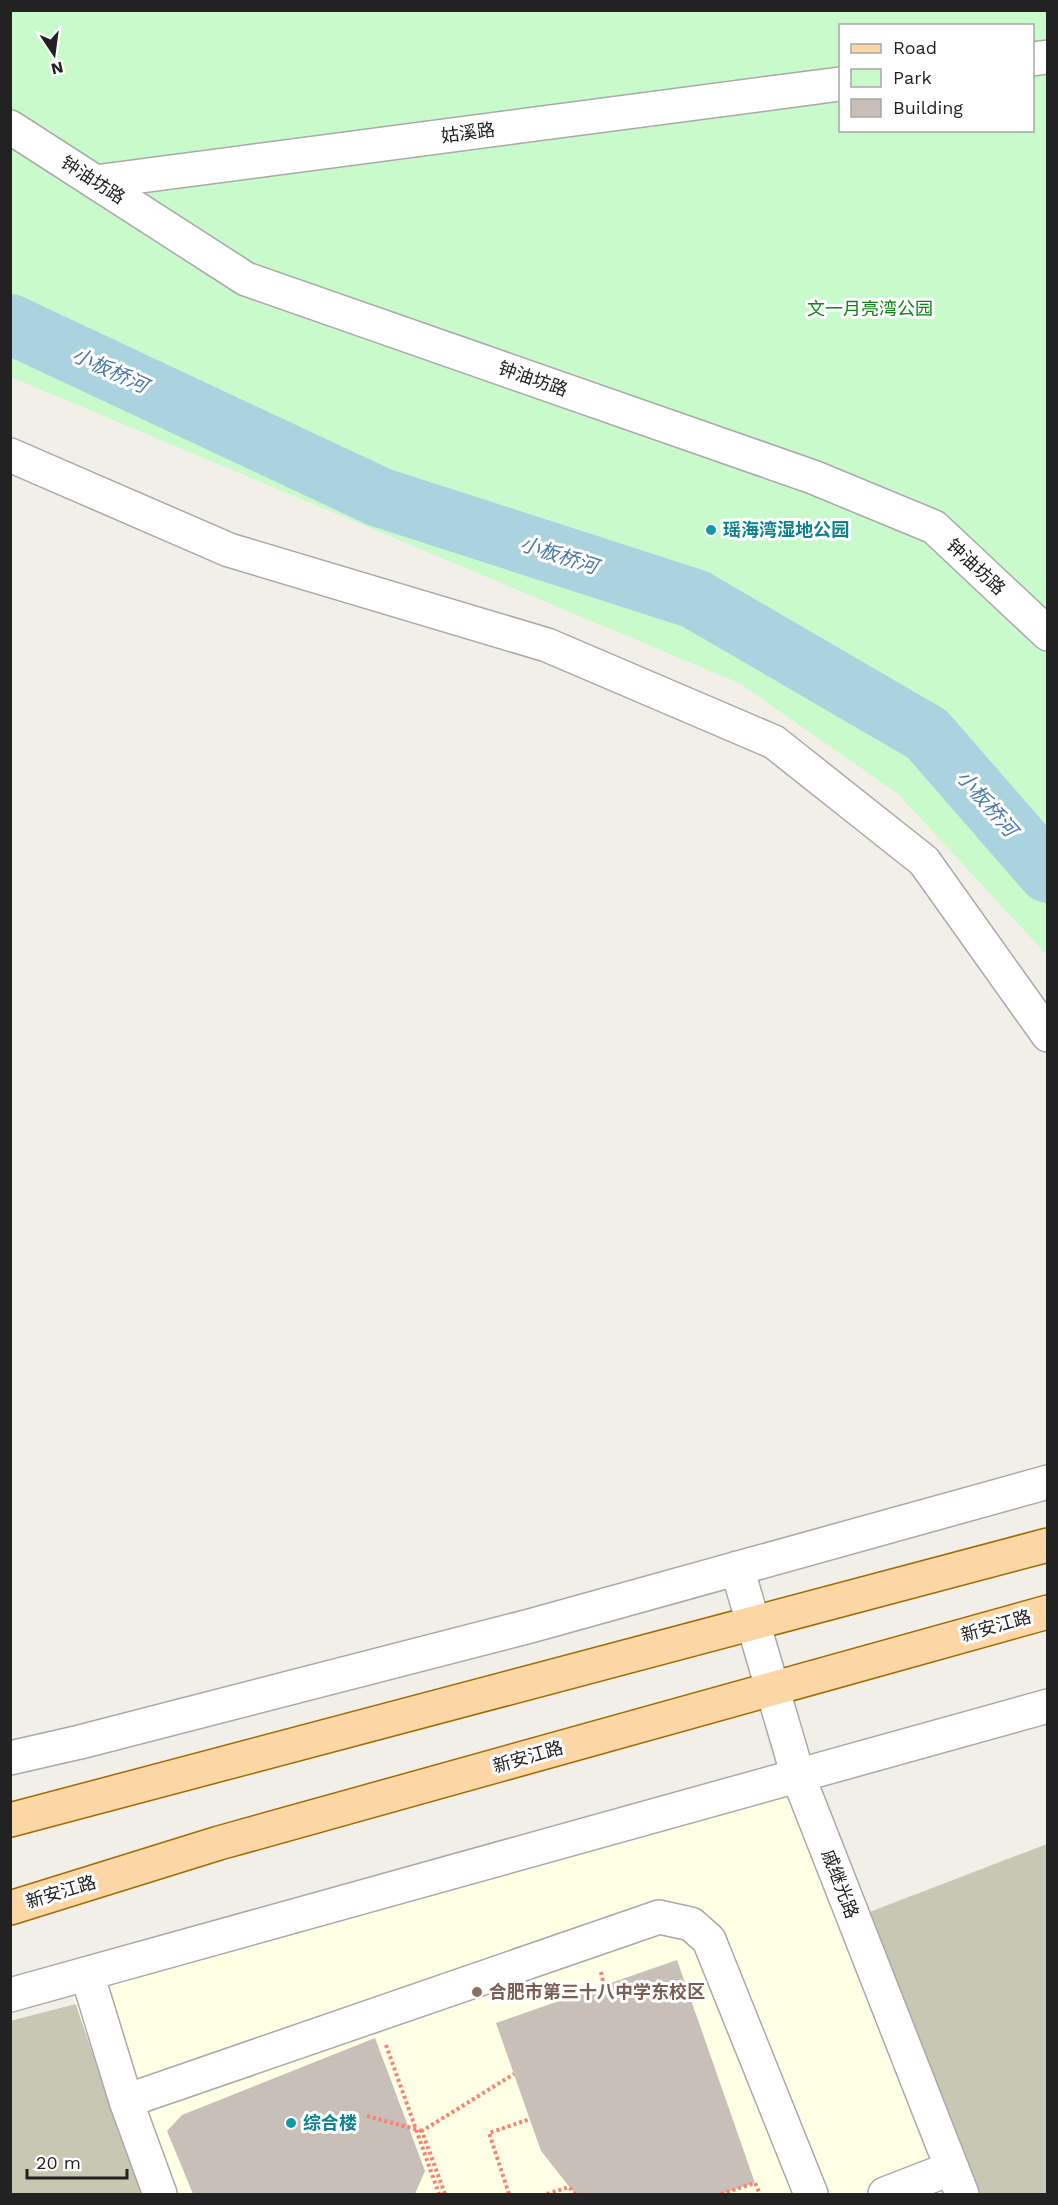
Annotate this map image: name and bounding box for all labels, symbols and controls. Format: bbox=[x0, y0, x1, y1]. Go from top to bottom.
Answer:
north arrow bbox=[24, 24, 84, 84]
legend bbox=[839, 24, 1034, 132]
text: Road bbox=[893, 37, 937, 58]
text: N bbox=[49, 58, 65, 79]
text: Park bbox=[893, 67, 932, 88]
text: Building bbox=[893, 97, 963, 118]
street label: 姑溪路 bbox=[440, 119, 496, 146]
street label: 钟油坊路 bbox=[57, 151, 129, 208]
park label: 文一月亮湾公园 bbox=[807, 298, 933, 319]
water label: 小板桥河 bbox=[69, 342, 155, 399]
street label: 钟油坊路 bbox=[496, 357, 571, 400]
place label: 瑶海湾湿地公园 bbox=[723, 519, 849, 540]
marker: 瑶海湾湿地公园 bbox=[704, 523, 718, 537]
water label: 小板桥河 bbox=[517, 531, 605, 580]
street label: 钟油坊路 bbox=[943, 534, 1010, 599]
water label: 小板桥河 bbox=[952, 765, 1025, 844]
street label: 新安江路 bbox=[958, 1606, 1033, 1646]
street label: 新安江路 bbox=[490, 1737, 565, 1777]
street label: 戚继光路 bbox=[818, 1846, 863, 1921]
street label: 新安江路 bbox=[23, 1871, 98, 1912]
place label: 合肥市第三十八中学东校区 bbox=[489, 1981, 705, 2002]
marker: 合肥市第三十八中学东校区 bbox=[470, 1985, 484, 1999]
place label: 综合楼 bbox=[303, 2112, 357, 2133]
marker: 综合楼 bbox=[284, 2116, 298, 2130]
scale bar bbox=[27, 2142, 128, 2180]
text: 20 m bbox=[36, 2152, 81, 2173]

